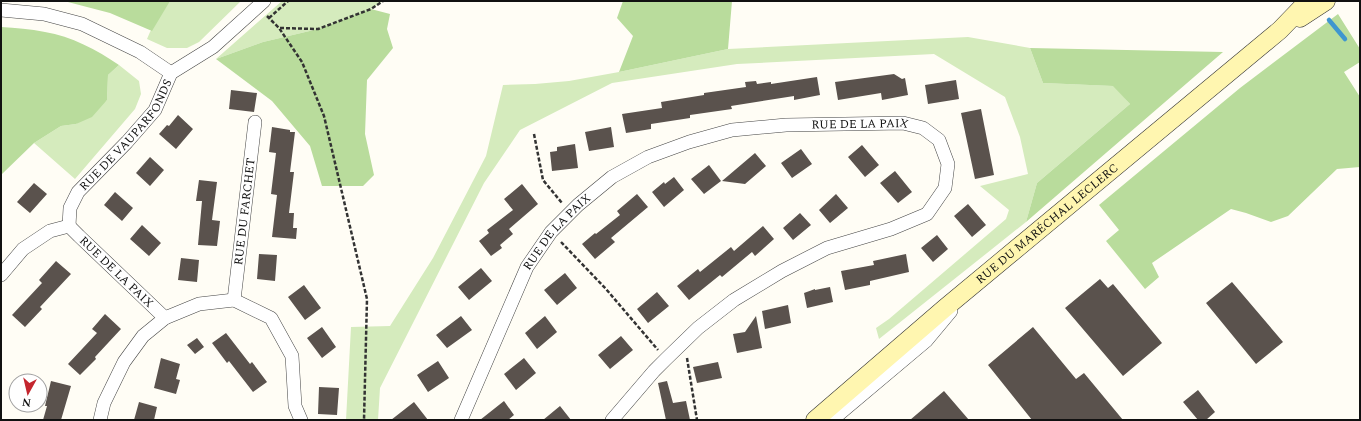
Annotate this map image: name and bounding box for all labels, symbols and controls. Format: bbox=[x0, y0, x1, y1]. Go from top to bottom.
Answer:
street label: RUE DE VAUPARFONDS bbox=[75, 76, 177, 196]
street label: RUE DE LA PAIX bbox=[811, 113, 911, 135]
street label: RUE DU FARCHET bbox=[229, 157, 261, 266]
street label: RUE DU MARÉCHAL LECLERC bbox=[972, 159, 1123, 289]
street label: RUE DE LA PAIX bbox=[518, 189, 595, 274]
street label: RUE DE LA PAIX bbox=[74, 232, 158, 313]
north arrow bbox=[8, 373, 48, 413]
text: N bbox=[21, 393, 32, 411]

